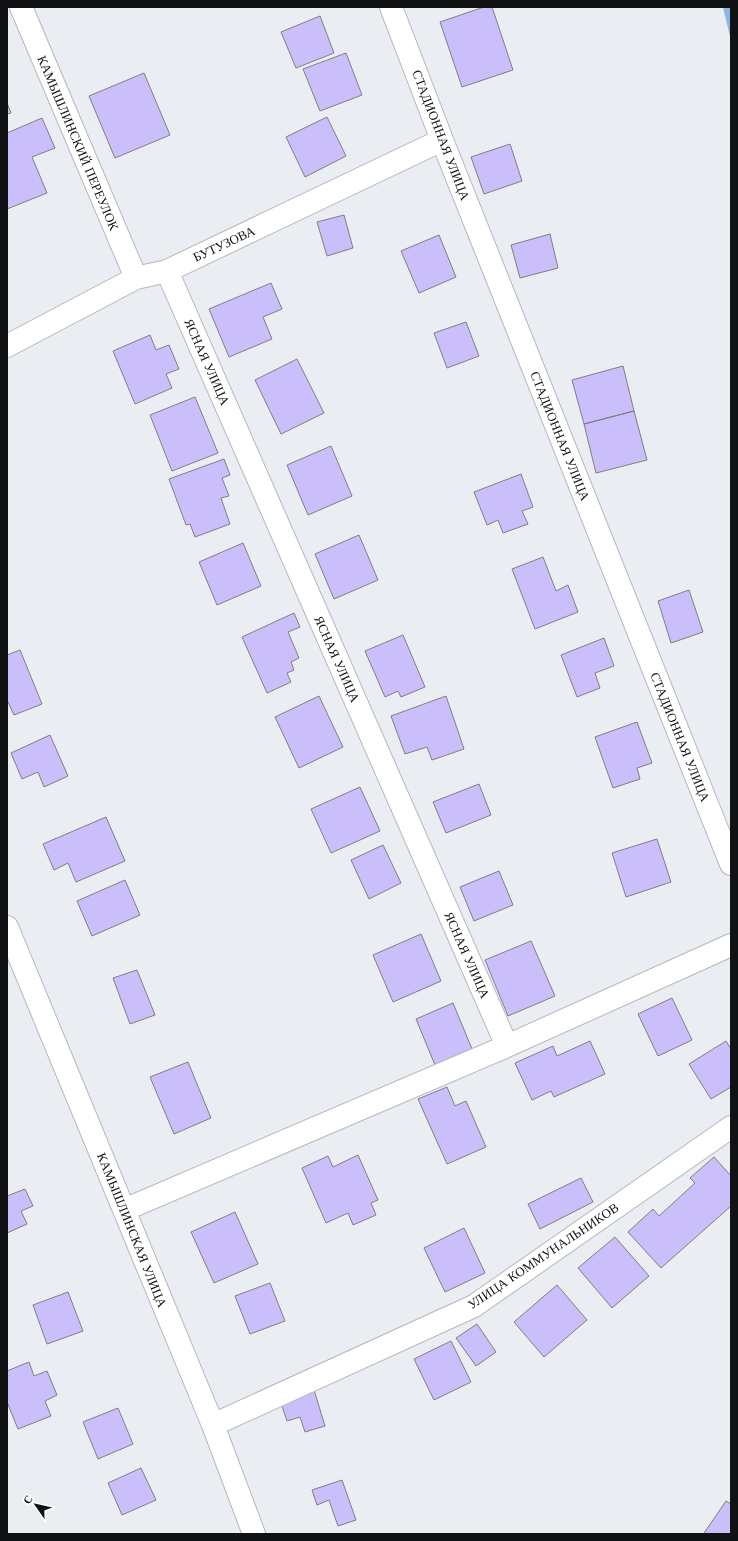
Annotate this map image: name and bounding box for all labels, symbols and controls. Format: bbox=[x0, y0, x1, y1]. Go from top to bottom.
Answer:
street label: КАМЫШЛИНСКИЙ ПЕРЕУЛОК bbox=[33, 53, 123, 233]
street label: СТАДИОННАЯ УЛИЦА bbox=[408, 67, 474, 203]
street label: БУТУЗОВА bbox=[190, 222, 258, 266]
street label: ЯСНАЯ УЛИЦА bbox=[180, 316, 234, 409]
street label: СТАДИОННАЯ УЛИЦА bbox=[526, 369, 594, 504]
street label: ЯСНАЯ УЛИЦА bbox=[310, 613, 364, 706]
street label: СТАДИОННАЯ УЛИЦА bbox=[646, 670, 714, 805]
street label: ЯСНАЯ УЛИЦА bbox=[440, 909, 494, 1002]
street label: КАМЫШЛИНСКАЯ УЛИЦА bbox=[93, 1150, 171, 1310]
street label: УЛИЦА КОММУНАЛЬНИКОВ bbox=[464, 1199, 622, 1313]
north arrow bbox=[16, 1485, 56, 1525]
text: С bbox=[20, 1492, 36, 1507]

